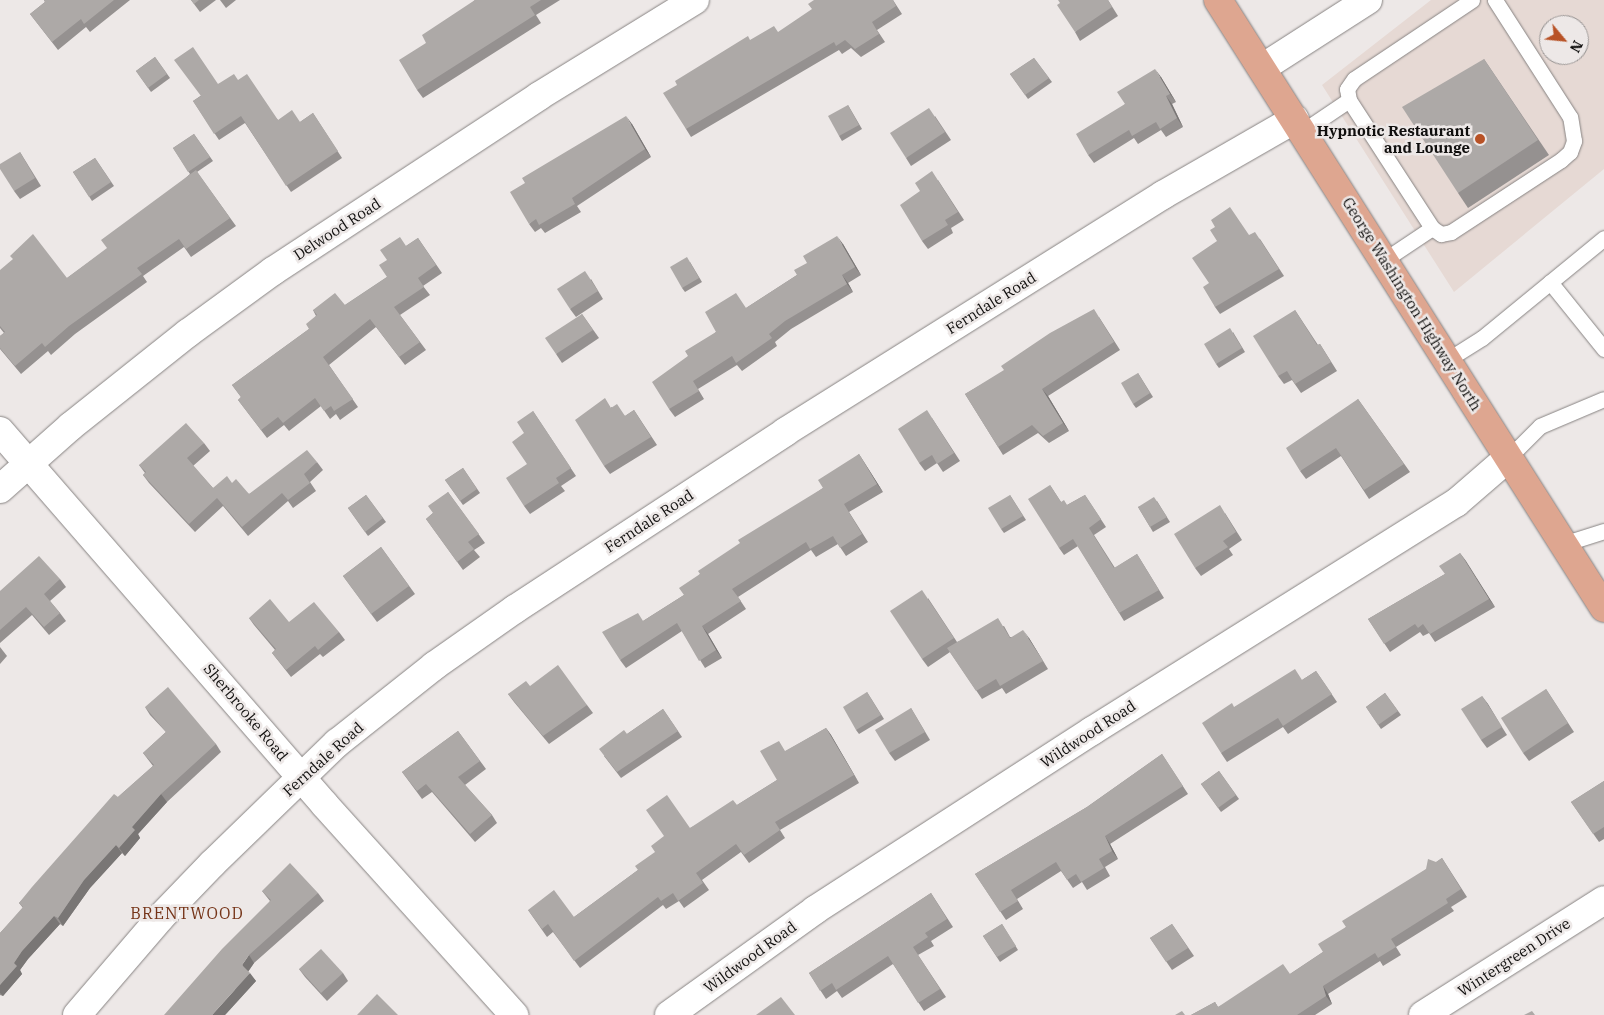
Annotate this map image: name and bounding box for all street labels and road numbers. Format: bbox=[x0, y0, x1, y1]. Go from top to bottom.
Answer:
street label: Delwood Road bbox=[290, 194, 384, 264]
street label: George Washington Highway North bbox=[1339, 194, 1485, 414]
street label: Ferndale Road bbox=[943, 268, 1039, 338]
street label: Ferndale Road bbox=[601, 486, 697, 556]
street label: Sherbrooke Road bbox=[200, 660, 292, 764]
street label: Wildwood Road bbox=[1037, 697, 1139, 771]
street label: Ferndale Road bbox=[279, 718, 367, 800]
street label: Wintergreen Drive bbox=[1454, 914, 1574, 1000]
street label: Wildwood Road bbox=[700, 917, 800, 997]

